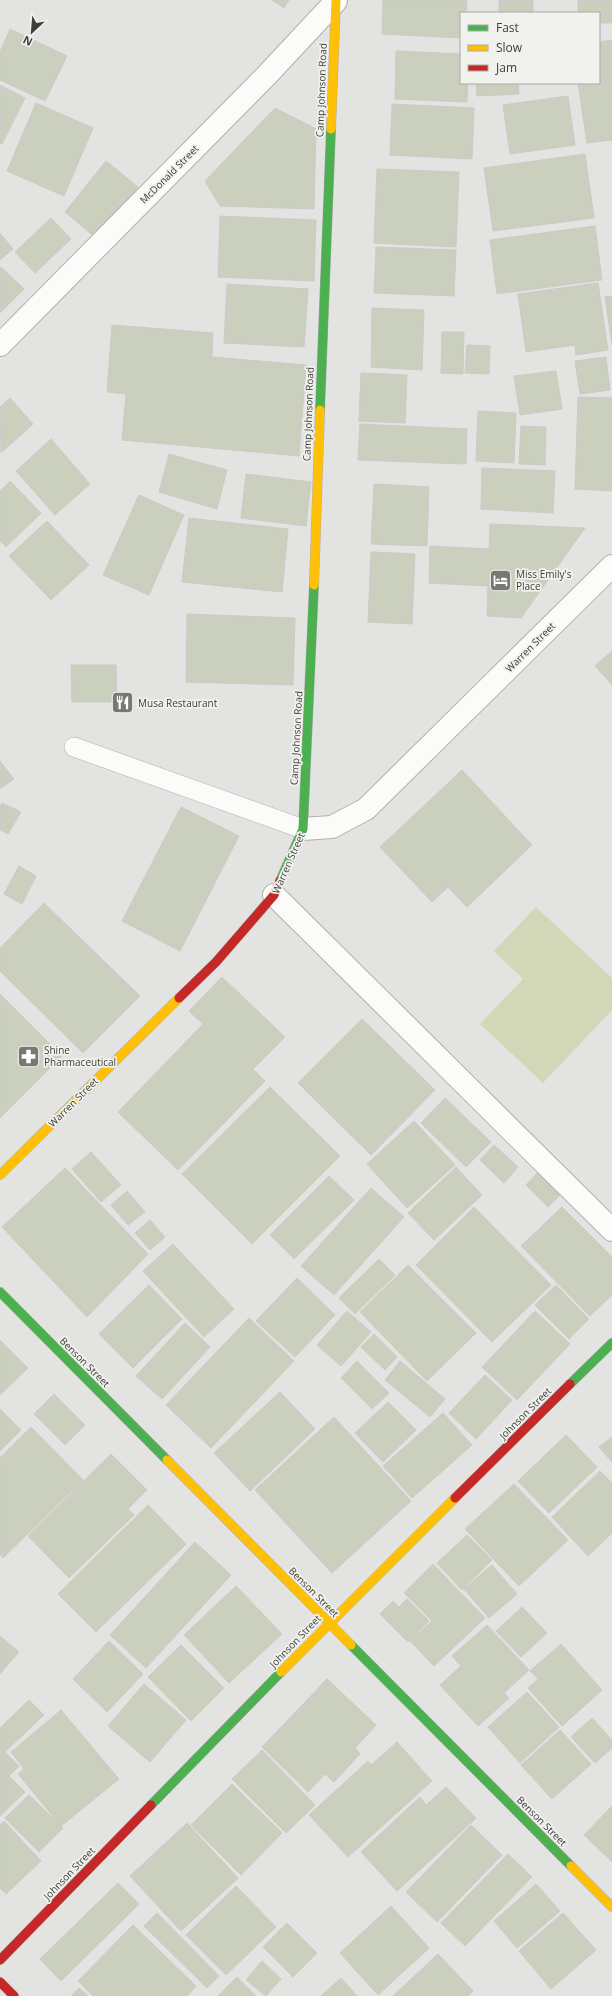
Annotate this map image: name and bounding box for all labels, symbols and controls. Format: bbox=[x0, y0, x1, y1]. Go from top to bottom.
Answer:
north arrow bbox=[12, 12, 52, 52]
legend bbox=[460, 12, 600, 84]
text: Fast bbox=[496, 19, 519, 36]
text: N bbox=[20, 33, 35, 50]
text: Slow bbox=[496, 39, 523, 56]
street label: Camp Johnson Road bbox=[312, 43, 330, 137]
text: Jam bbox=[495, 59, 517, 76]
street label: McDonald Street bbox=[137, 141, 202, 206]
street label: Camp Johnson Road bbox=[299, 367, 317, 461]
hotel icon: Miss Emily's Place bbox=[488, 567, 514, 593]
place label: Miss Emily's Place bbox=[516, 567, 572, 593]
street label: Warren Street bbox=[502, 619, 558, 675]
restaurant icon: Musa Restaurant bbox=[110, 690, 136, 716]
street label: Camp Johnson Road bbox=[287, 691, 305, 785]
place label: Musa Restaurant bbox=[138, 696, 218, 710]
street label: Warren Street bbox=[268, 830, 308, 896]
pharmacy icon: Shine Pharmaceutical bbox=[16, 1043, 42, 1069]
place label: Shine Pharmaceutical bbox=[44, 1043, 116, 1069]
street label: Warren Street bbox=[45, 1074, 101, 1130]
street label: Benson Street bbox=[57, 1334, 113, 1390]
street label: Johnson Street bbox=[495, 1384, 554, 1443]
street label: Benson Street bbox=[286, 1564, 342, 1620]
street label: Johnson Street bbox=[266, 1611, 324, 1671]
street label: Benson Street bbox=[514, 1793, 570, 1849]
street label: Johnson Street bbox=[40, 1843, 98, 1903]

